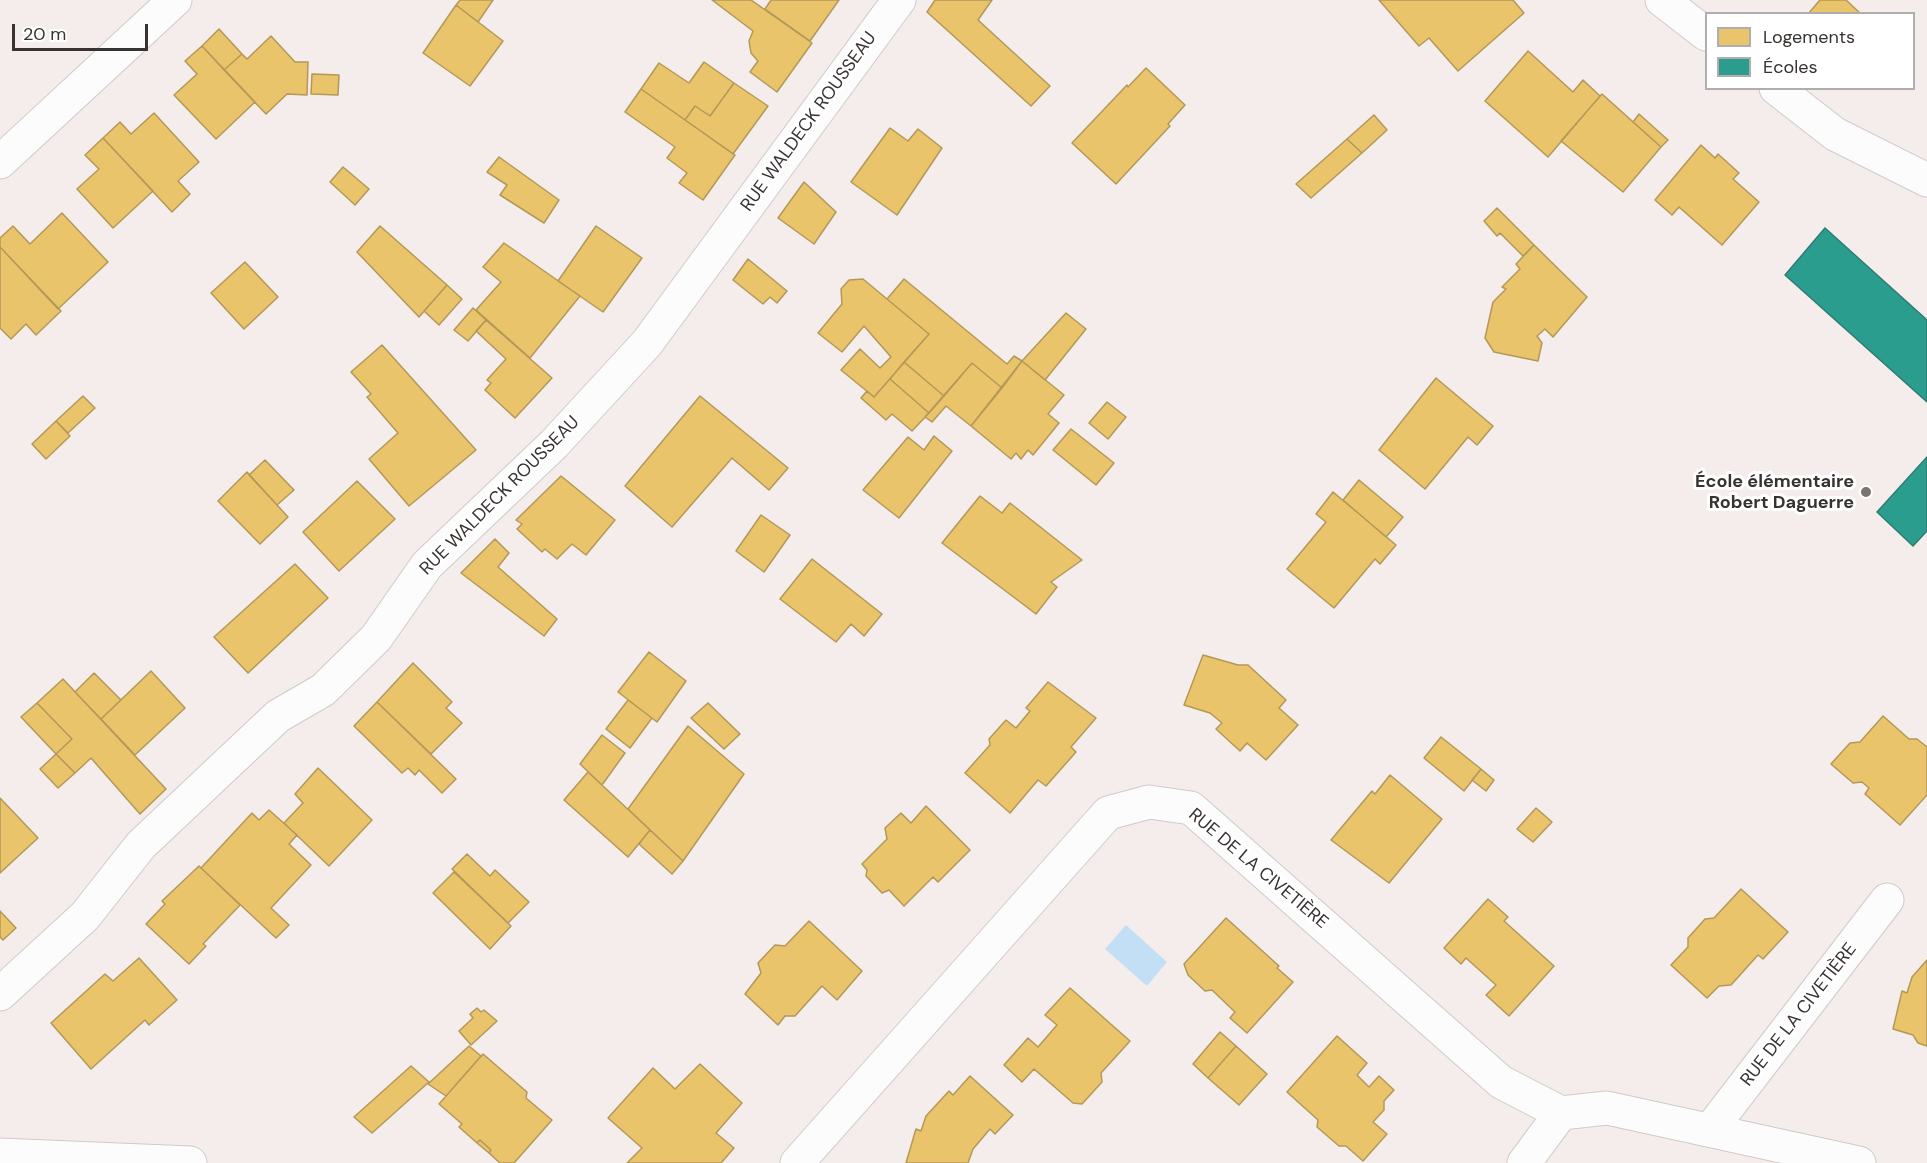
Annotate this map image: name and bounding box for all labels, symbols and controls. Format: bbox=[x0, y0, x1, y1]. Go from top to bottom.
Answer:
scale bar bbox=[15, 12, 152, 50]
legend bbox=[1705, 12, 1915, 90]
text: 20 m bbox=[23, 22, 66, 46]
text: Logements bbox=[1763, 25, 1855, 49]
street label: RUE WALDECK ROUSSEAU bbox=[737, 28, 881, 216]
text: Écoles bbox=[1763, 55, 1817, 79]
street label: RUE WALDECK ROUSSEAU bbox=[416, 412, 584, 580]
place label: École élémentaire Robert Daguerre bbox=[1695, 471, 1854, 514]
marker: École élémentaire Robert Daguerre bbox=[1859, 485, 1873, 499]
street label: RUE DE LA CIVETIÈRE bbox=[1184, 804, 1332, 934]
street label: RUE DE LA CIVETIÈRE bbox=[1736, 939, 1862, 1091]

